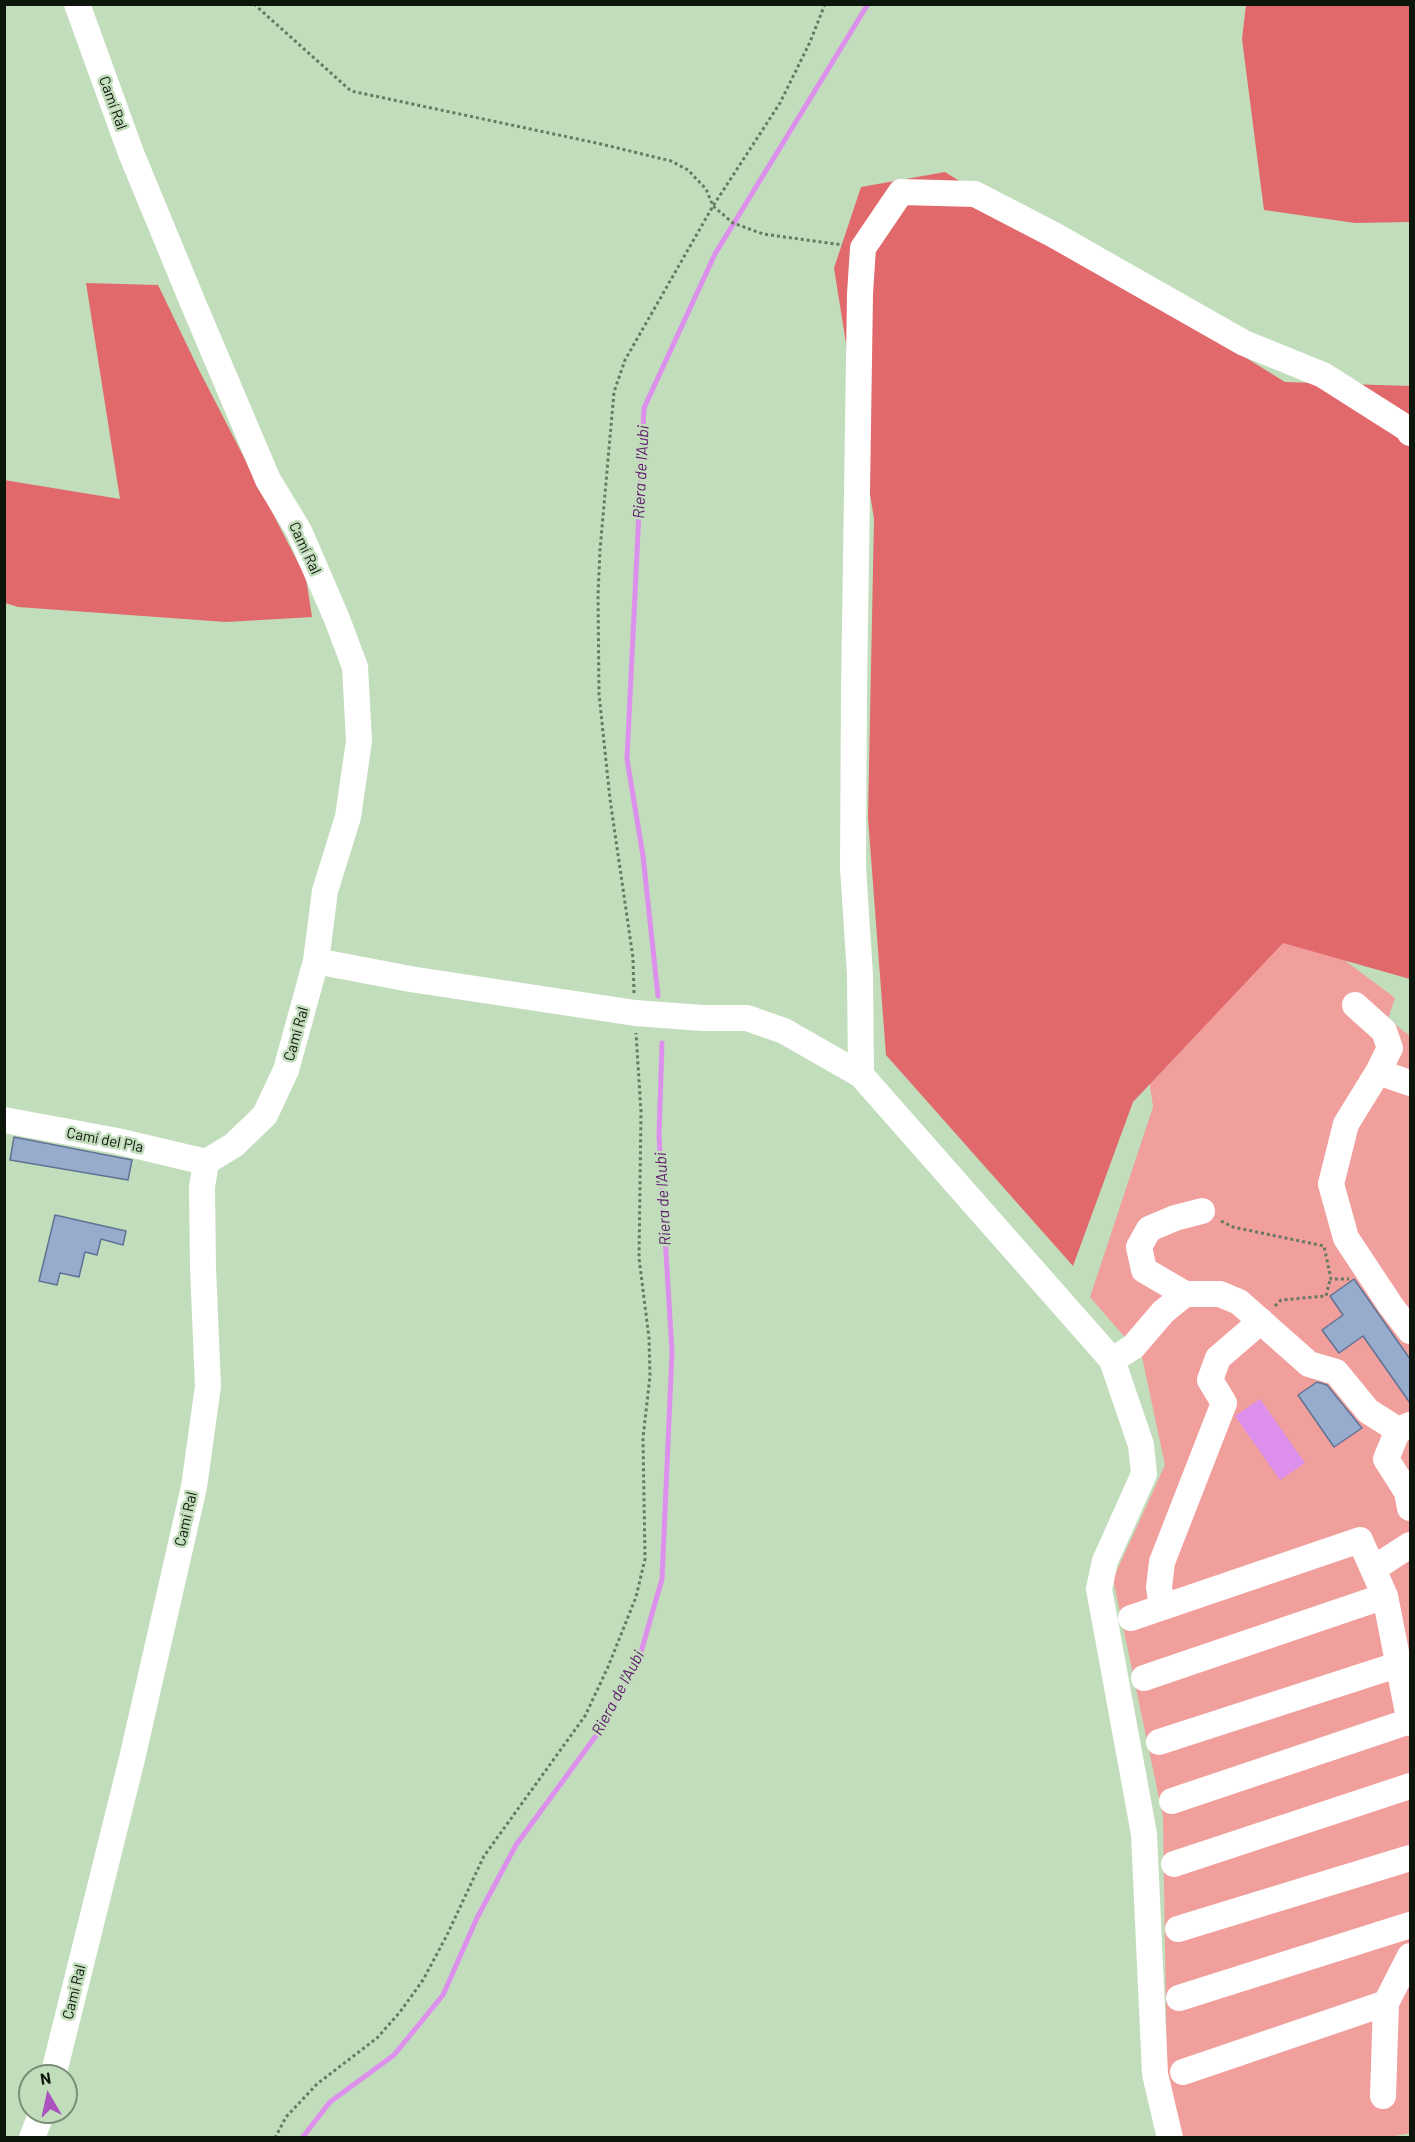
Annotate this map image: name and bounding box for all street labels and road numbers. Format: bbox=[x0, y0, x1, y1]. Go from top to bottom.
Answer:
street label: Camí Ral bbox=[95, 74, 131, 132]
street label: Camí Ral bbox=[285, 519, 325, 577]
street label: Camí Ral bbox=[280, 1005, 312, 1063]
street label: Camí del Pla bbox=[65, 1124, 145, 1156]
street label: Camí Ral bbox=[171, 1490, 201, 1548]
street label: Camí Ral bbox=[59, 1963, 89, 2021]

